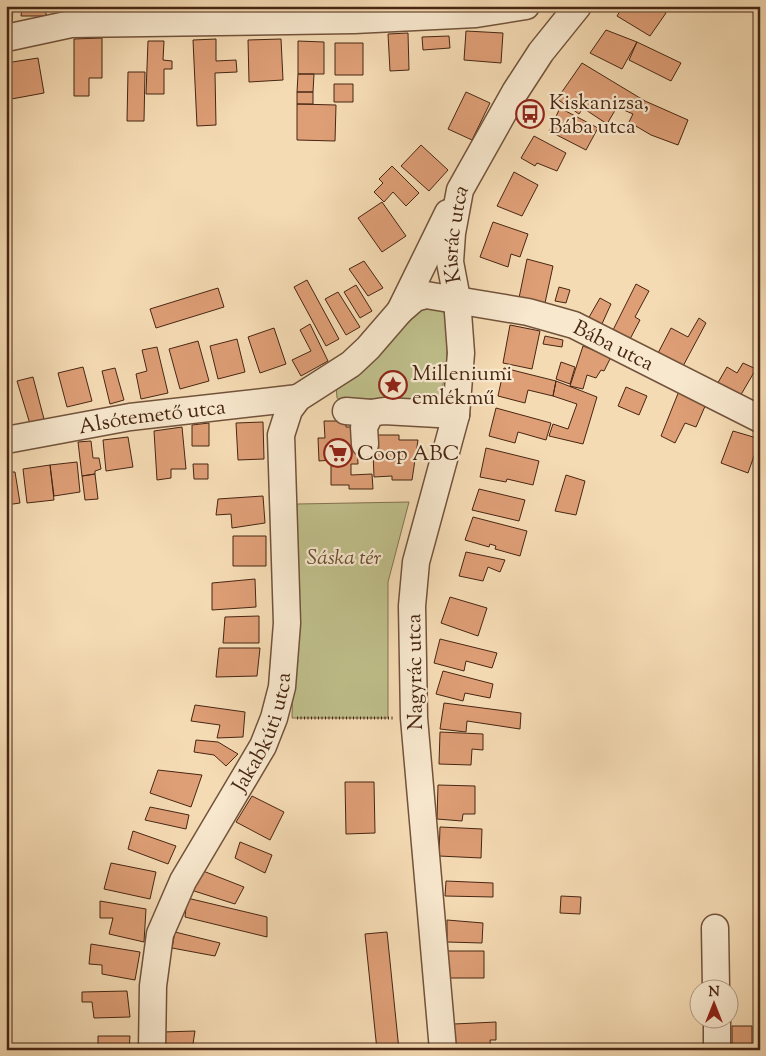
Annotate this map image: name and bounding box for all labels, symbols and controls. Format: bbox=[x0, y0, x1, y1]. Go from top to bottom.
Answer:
place label: Kiskanizsa, Bába utca bbox=[549, 89, 649, 143]
bus stop icon: Kiskanizsa, Bába utca bbox=[515, 99, 545, 129]
street label: Kisrác utca bbox=[437, 179, 477, 285]
street label: Bába utca bbox=[567, 314, 659, 380]
place label: Milleniumi emlékmű bbox=[412, 360, 512, 414]
place icon: Milleniumi emlékmű bbox=[378, 370, 408, 400]
street label: Alsótemető utca bbox=[76, 393, 228, 443]
supermarket icon: Coop ABC bbox=[323, 438, 353, 468]
place label: Coop ABC bbox=[357, 440, 459, 470]
park label: Sáska tér bbox=[307, 544, 382, 574]
street label: Nagyrác utca bbox=[400, 613, 432, 730]
street label: Jakabkúti utca bbox=[225, 671, 300, 799]
north arrow bbox=[688, 978, 738, 1028]
text: N bbox=[708, 983, 720, 1003]

